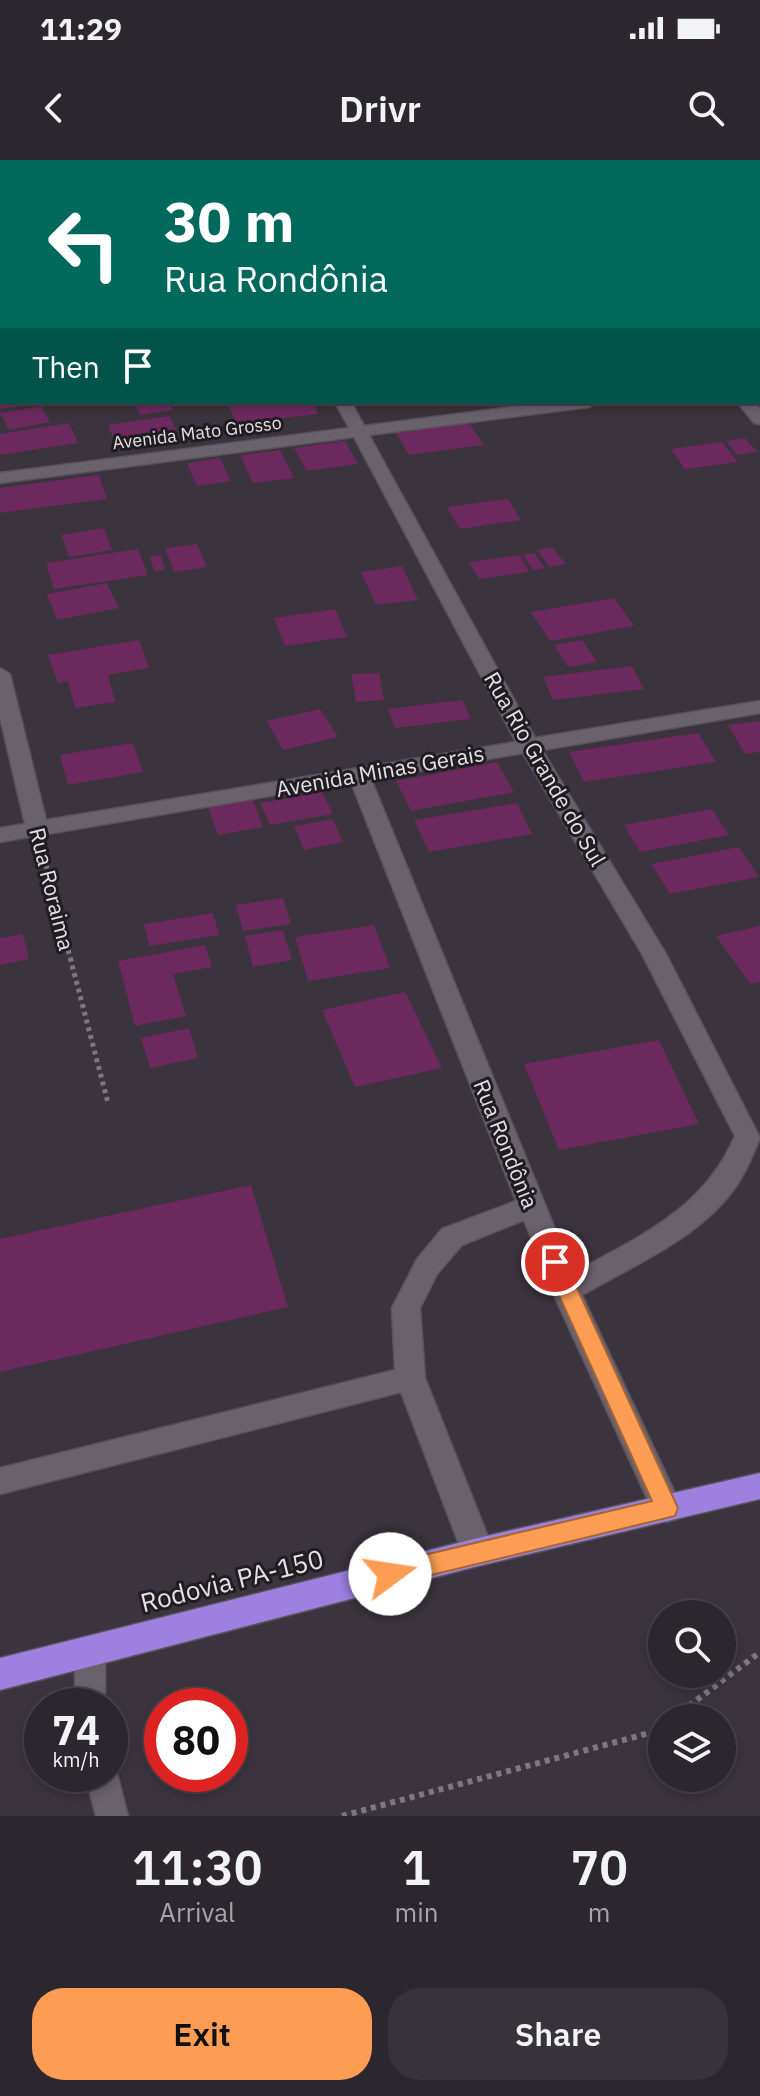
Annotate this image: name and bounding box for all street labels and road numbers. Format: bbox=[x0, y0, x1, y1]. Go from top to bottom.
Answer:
street label: Avenida Mato Grosso bbox=[111, 411, 283, 454]
street label: Rua Rio Grande do Sul bbox=[478, 666, 613, 871]
street label: Avenida Minas Gerais bbox=[274, 738, 486, 803]
street label: Rua Roraima bbox=[23, 824, 82, 954]
street label: Rua Rondônia bbox=[467, 1075, 546, 1213]
street label: Rodovia PA-150 bbox=[137, 1541, 327, 1619]

